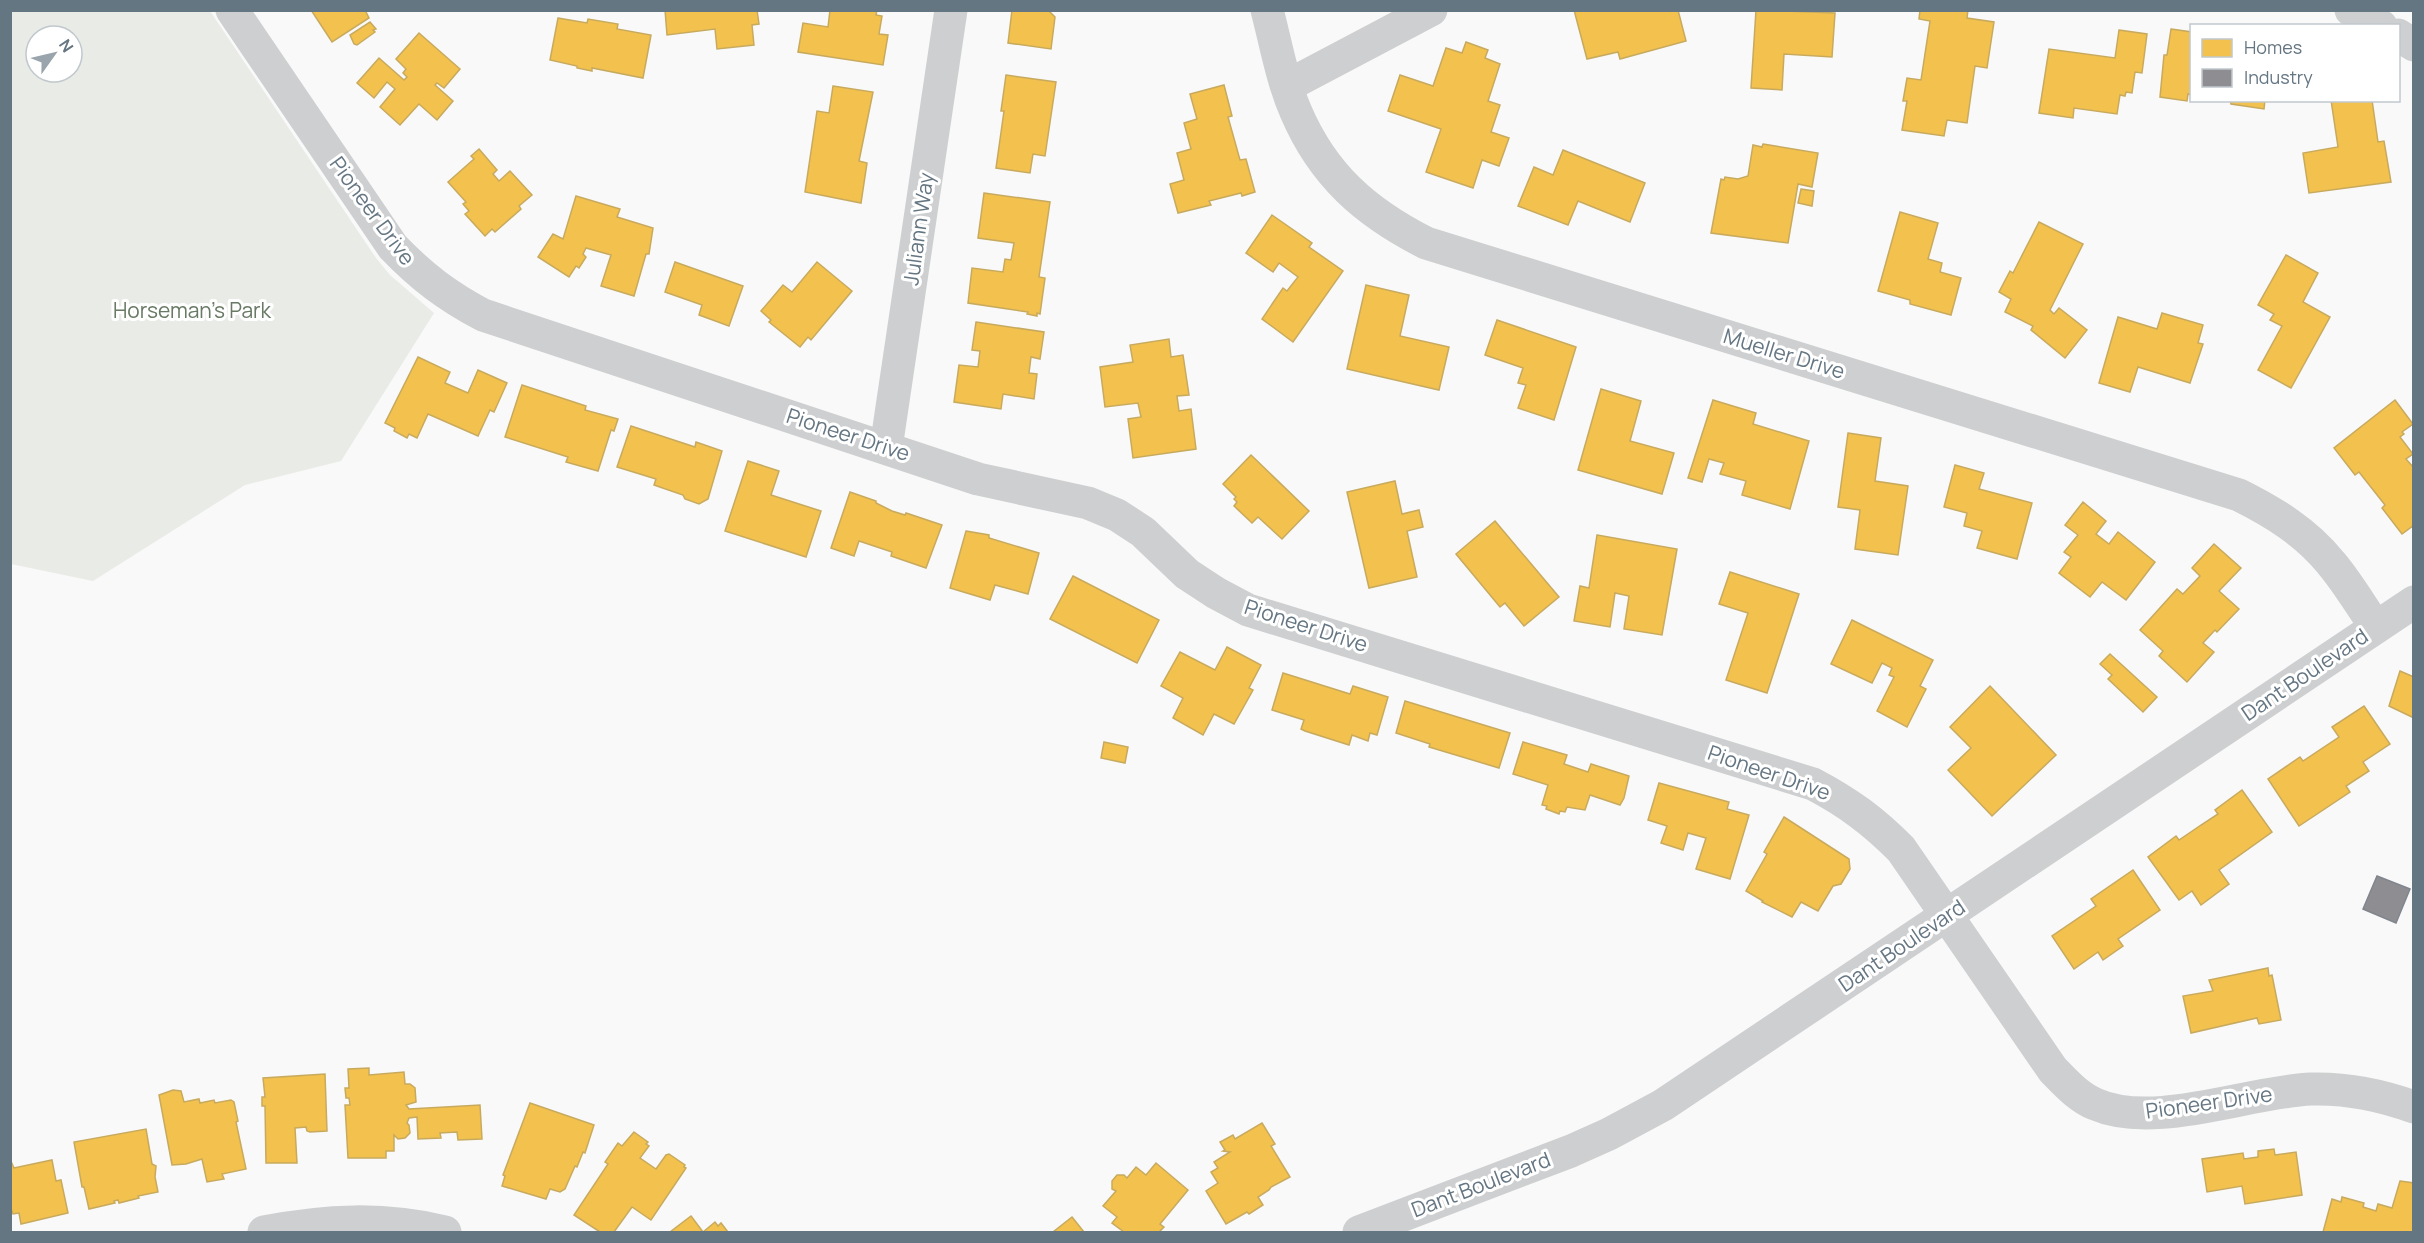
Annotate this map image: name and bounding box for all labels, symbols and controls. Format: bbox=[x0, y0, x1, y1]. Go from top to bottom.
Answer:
north arrow bbox=[24, 24, 84, 84]
legend bbox=[2190, 24, 2400, 102]
text: N bbox=[54, 35, 79, 57]
text: Homes bbox=[2244, 35, 2302, 59]
text: Industry bbox=[2244, 65, 2313, 89]
street label: Pioneer Drive bbox=[324, 150, 422, 270]
street label: Juliann Way bbox=[896, 171, 940, 287]
park label: Horseman's Park bbox=[113, 296, 272, 324]
street label: Mueller Drive bbox=[1720, 321, 1848, 385]
street label: Pioneer Drive bbox=[783, 401, 913, 467]
street label: Pioneer Drive bbox=[1241, 592, 1371, 658]
street label: Dant Boulevard bbox=[2236, 621, 2373, 727]
street label: Pioneer Drive bbox=[1704, 738, 1834, 806]
street label: Dant Boulevard bbox=[1833, 892, 1970, 998]
street label: Pioneer Drive bbox=[2144, 1079, 2274, 1125]
street label: Dant Boulevard bbox=[1407, 1145, 1554, 1223]

